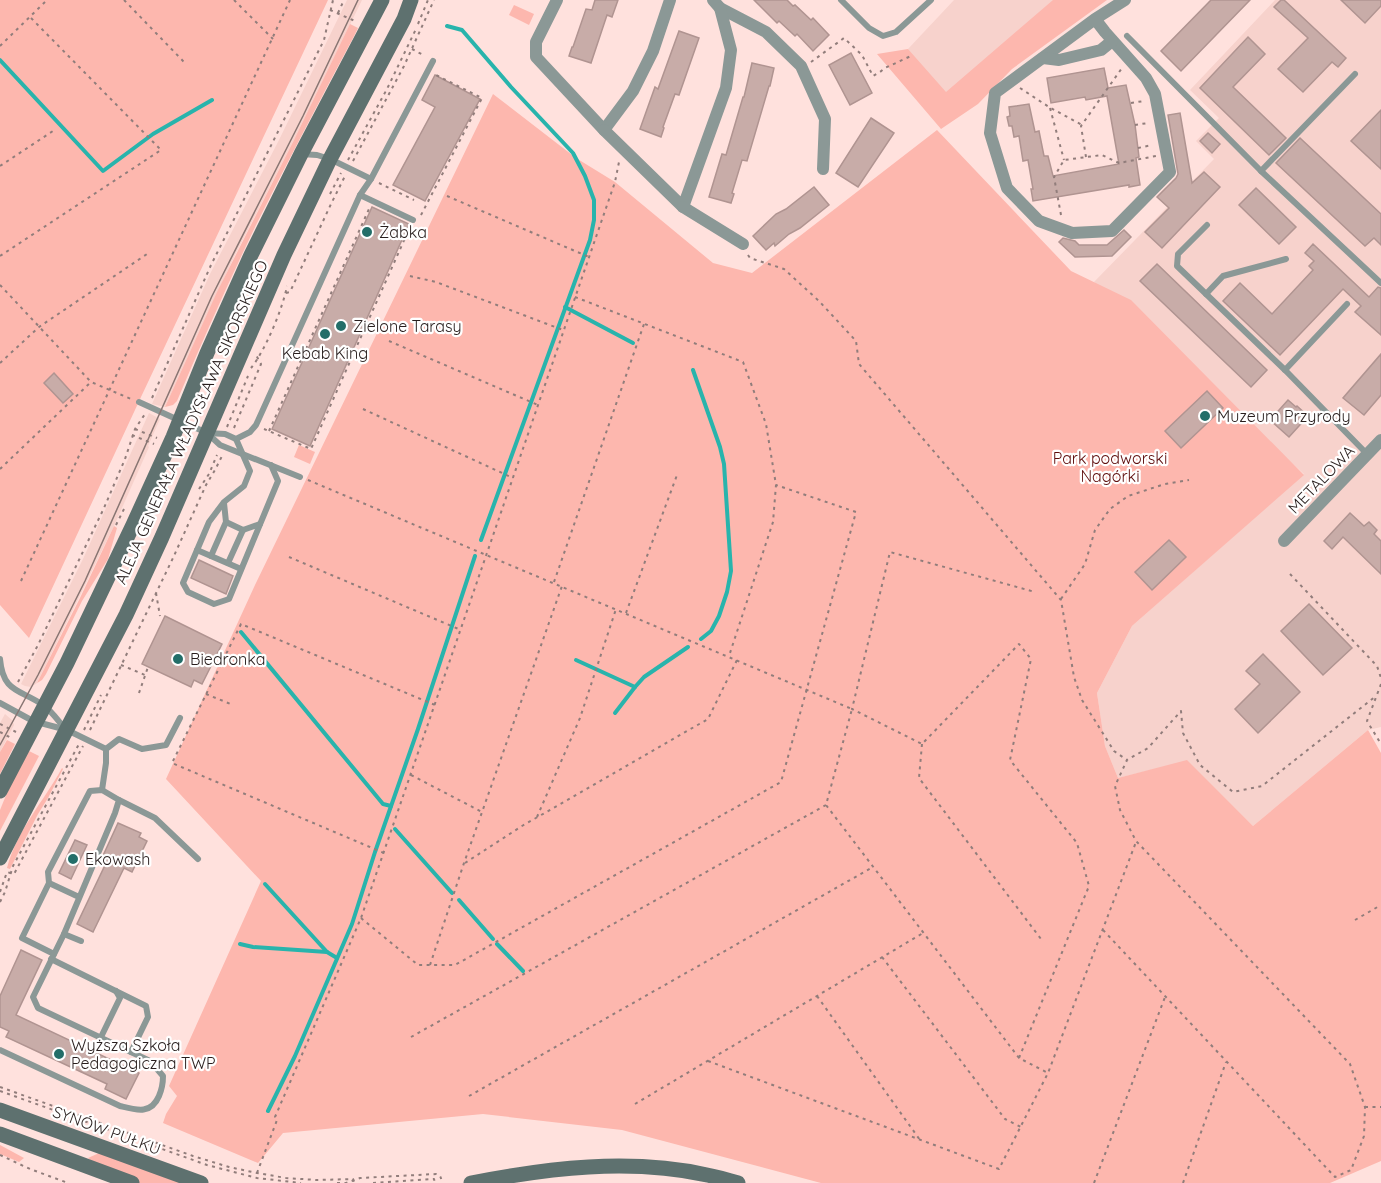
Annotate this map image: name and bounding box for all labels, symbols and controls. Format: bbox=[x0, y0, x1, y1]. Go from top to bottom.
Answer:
place label: Żabka bbox=[379, 222, 427, 242]
marker: Żabka bbox=[360, 225, 374, 239]
street label: ALEJA GENERAŁA WŁADYSŁAWA SIKORSKIEGO bbox=[110, 257, 272, 587]
place label: Zielone Tarasy bbox=[353, 316, 462, 336]
marker: Zielone Tarasy bbox=[334, 319, 348, 333]
marker: Kebab King bbox=[318, 327, 332, 341]
place label: Kebab King bbox=[282, 343, 368, 363]
place label: Muzeum Przyrody bbox=[1217, 406, 1351, 426]
marker: Muzeum Przyrody bbox=[1198, 409, 1212, 423]
street label: METALOWA bbox=[1283, 441, 1359, 517]
park label: Park podworski Nagórki bbox=[1053, 448, 1167, 486]
place label: Biedronka bbox=[190, 649, 266, 669]
marker: Biedronka bbox=[171, 652, 185, 666]
place label: Ekowash bbox=[85, 849, 150, 869]
marker: Ekowash bbox=[66, 852, 80, 866]
place label: Wyższa Szkoła Pedagogiczna TWP bbox=[71, 1035, 216, 1073]
marker: Wyższa Szkoła Pedagogiczna TWP bbox=[52, 1047, 66, 1061]
street label: SYNÓW PUŁKU bbox=[50, 1101, 164, 1159]

